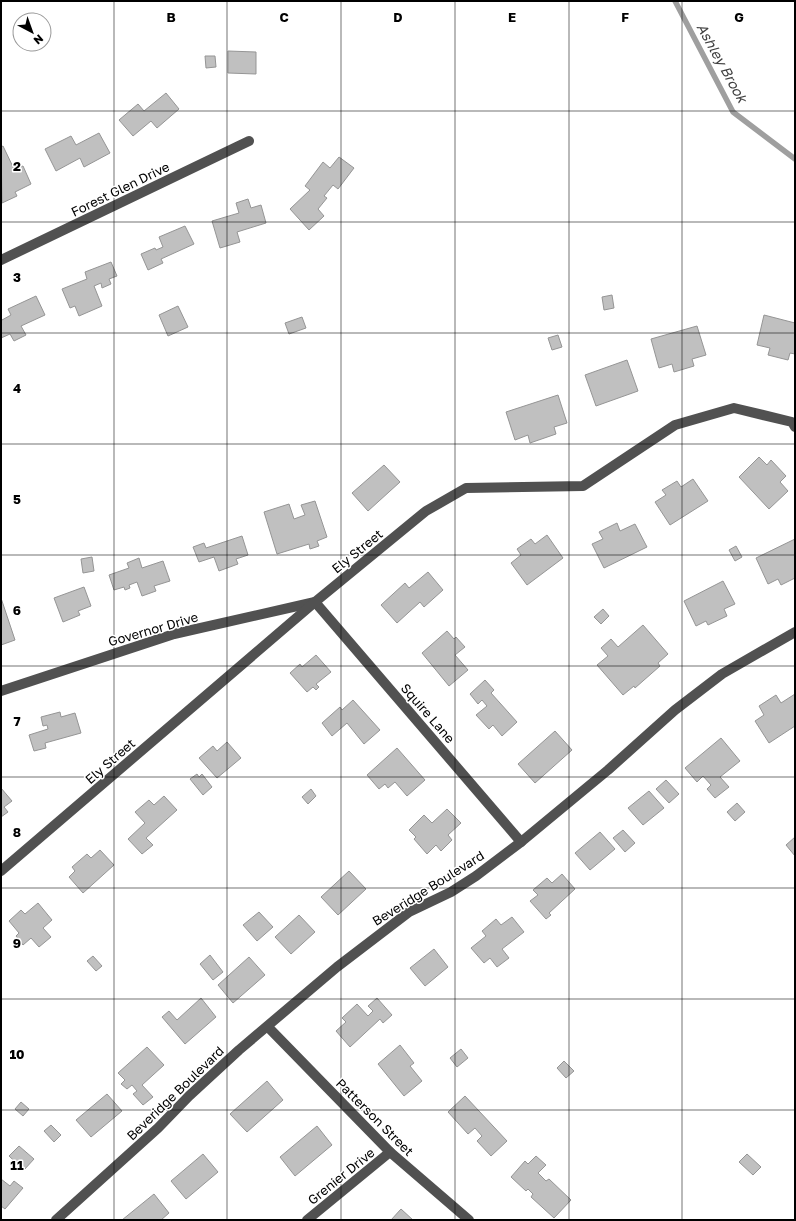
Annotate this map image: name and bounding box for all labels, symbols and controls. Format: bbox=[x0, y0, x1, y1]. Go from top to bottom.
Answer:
text: B bbox=[166, 9, 176, 25]
text: C bbox=[279, 9, 289, 25]
text: D bbox=[393, 9, 403, 25]
text: E bbox=[508, 9, 516, 25]
text: F bbox=[621, 9, 629, 25]
text: G bbox=[734, 9, 744, 25]
north arrow bbox=[12, 12, 52, 52]
water label: Ashley Brook bbox=[694, 20, 752, 107]
text: N bbox=[31, 32, 46, 48]
text: 2 bbox=[13, 158, 21, 174]
street label: Forest Glen Drive bbox=[68, 158, 172, 220]
text: 3 bbox=[13, 269, 21, 285]
text: 4 bbox=[13, 380, 21, 396]
text: 5 bbox=[13, 491, 21, 507]
street label: Ely Street bbox=[328, 526, 386, 576]
text: 6 bbox=[13, 602, 21, 618]
street label: Governor Drive bbox=[106, 609, 200, 649]
street label: Squire Lane bbox=[398, 680, 458, 746]
text: 7 bbox=[13, 713, 21, 729]
street label: Ely Street bbox=[82, 735, 138, 787]
text: 8 bbox=[13, 824, 21, 840]
street label: Beveridge Boulevard bbox=[369, 847, 487, 929]
text: 9 bbox=[13, 935, 21, 951]
street label: Beveridge Boulevard bbox=[123, 1043, 227, 1143]
text: 10 bbox=[9, 1046, 25, 1062]
street label: Patterson Street bbox=[333, 1075, 417, 1159]
street label: Grenier Drive bbox=[304, 1144, 378, 1208]
text: 11 bbox=[10, 1157, 24, 1173]

